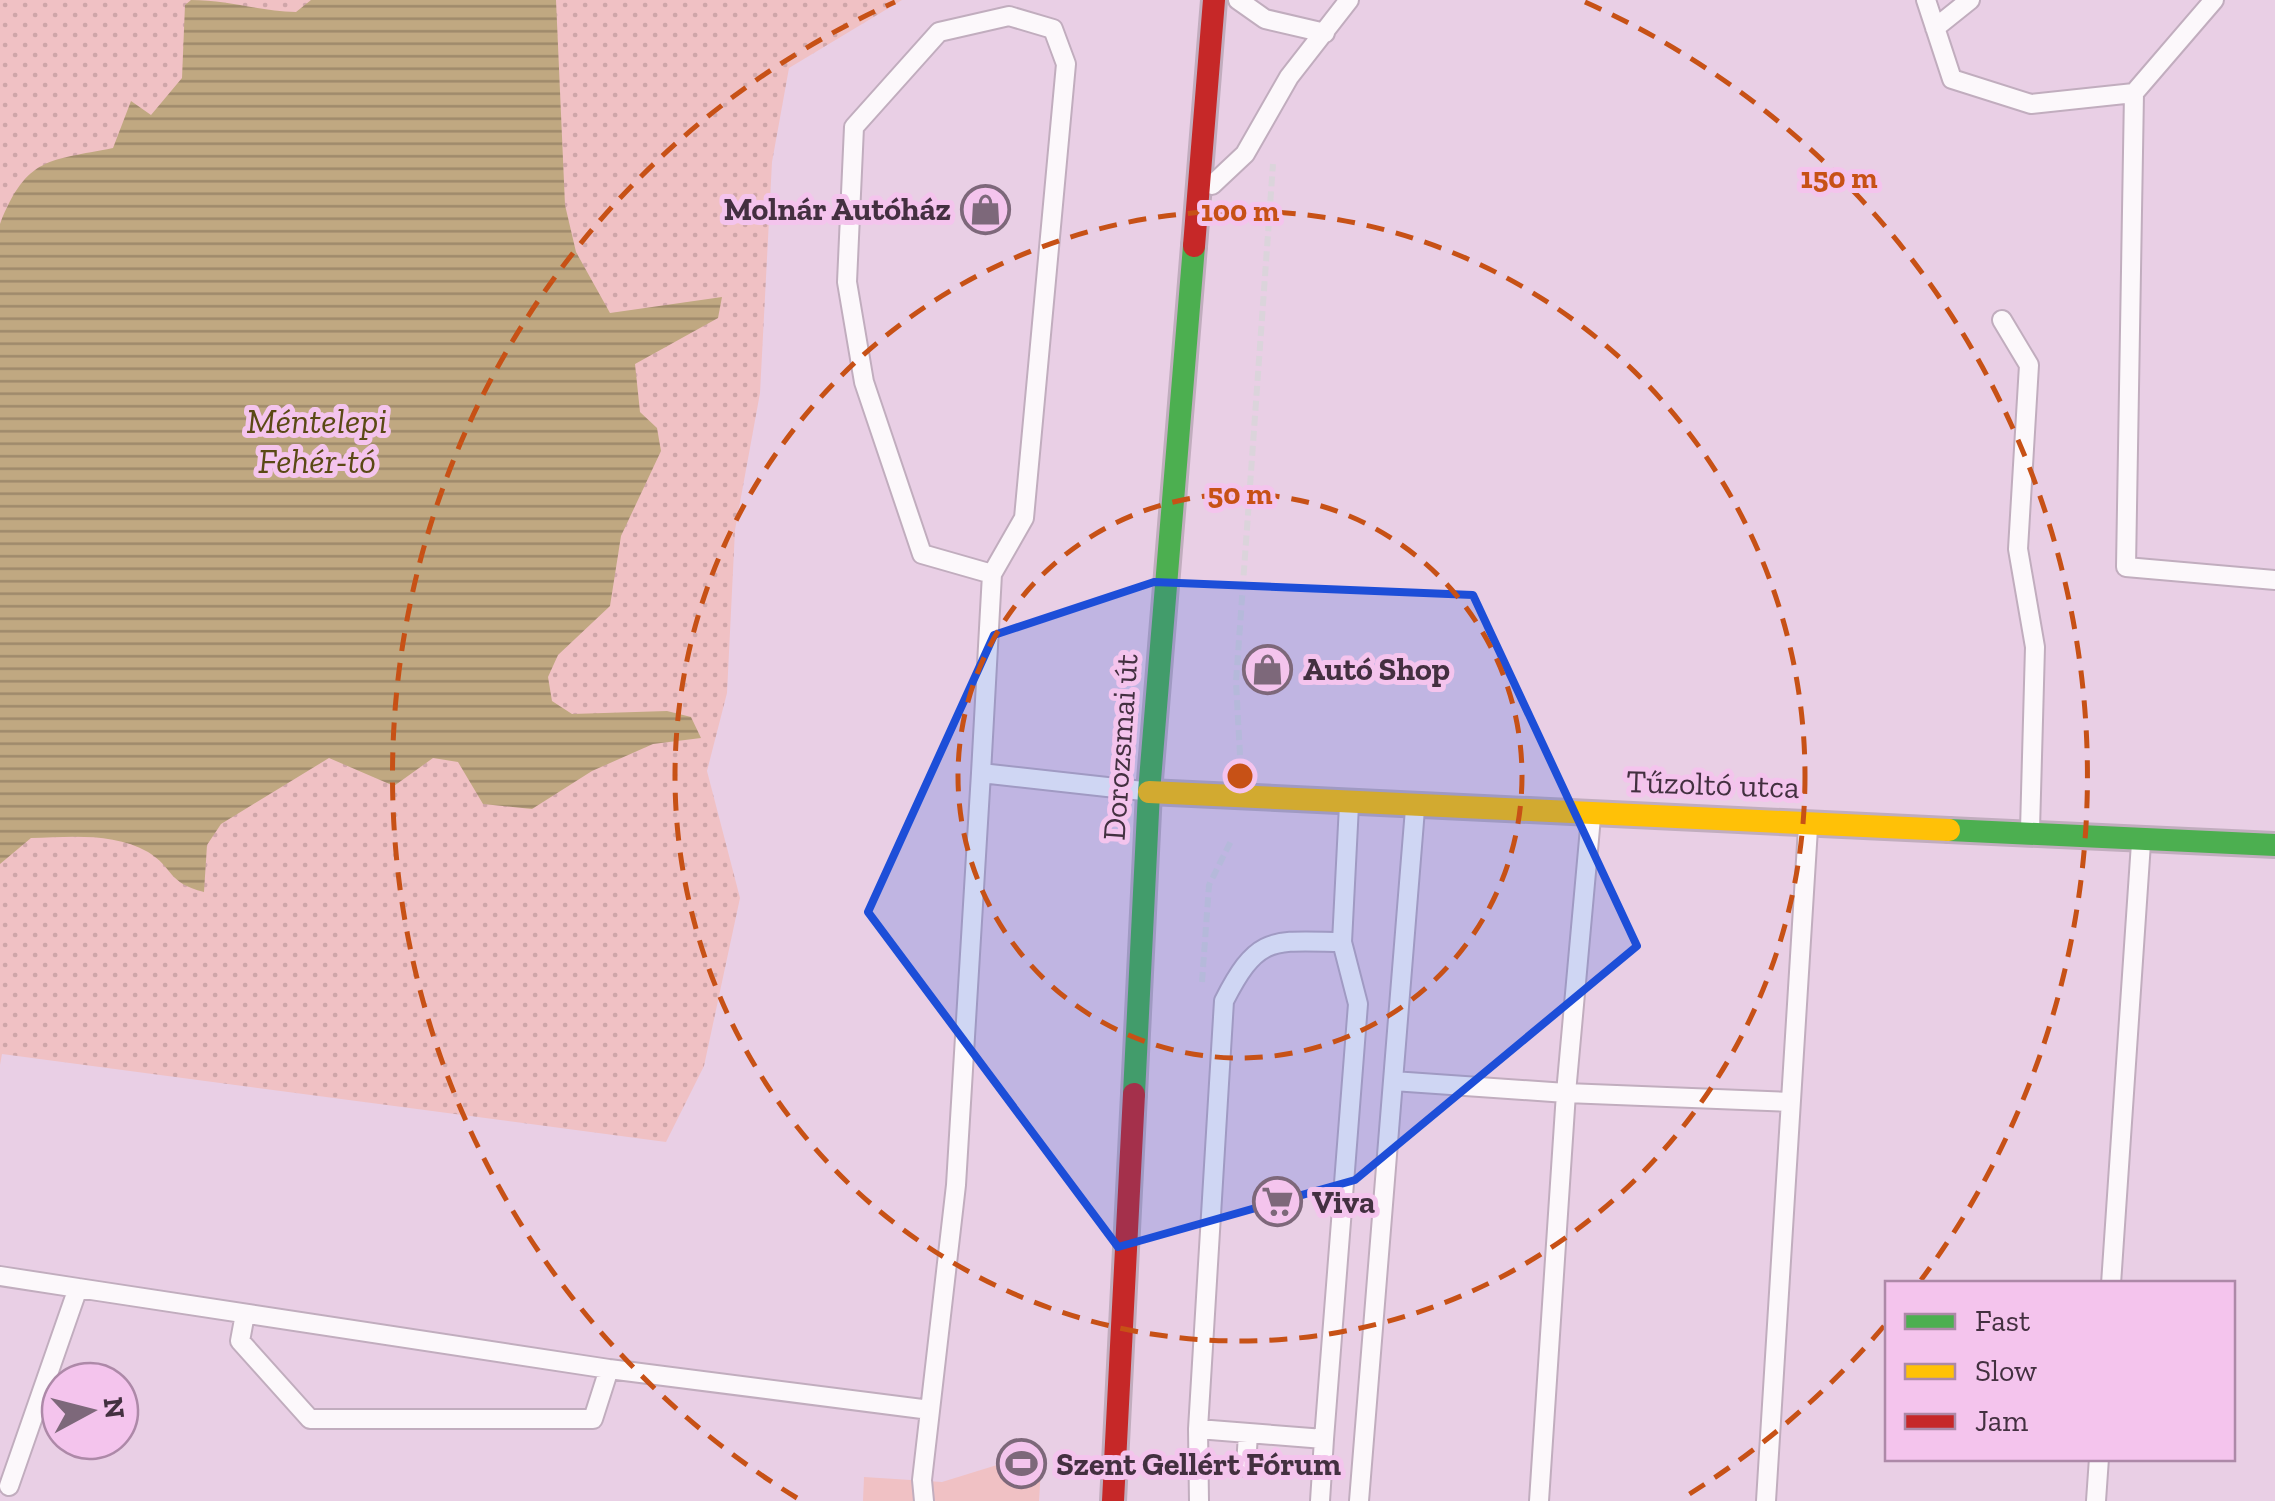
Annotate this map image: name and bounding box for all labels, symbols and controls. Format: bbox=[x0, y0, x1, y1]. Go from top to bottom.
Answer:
text: 150 m bbox=[1801, 160, 1877, 196]
shop icon: Molnár Autóház bbox=[960, 183, 1012, 235]
place label: Molnár Autóház bbox=[723, 190, 951, 228]
text: 100 m bbox=[1201, 193, 1279, 229]
water label: Méntelepi Fehér-tó bbox=[247, 400, 387, 482]
text: 50 m bbox=[1208, 476, 1272, 512]
shop icon: Autó Shop bbox=[1242, 643, 1294, 695]
place label: Autó Shop bbox=[1303, 650, 1450, 688]
street label: Dorozsmai út bbox=[1095, 652, 1145, 842]
centre of rings bbox=[1222, 758, 1258, 794]
street label: Tűzoltó utca bbox=[1626, 762, 1800, 806]
supermarket icon: Viva bbox=[1251, 1176, 1303, 1228]
place label: Viva bbox=[1312, 1183, 1375, 1221]
legend bbox=[1885, 1281, 2235, 1461]
text: Fast bbox=[1975, 1303, 2030, 1339]
text: Slow bbox=[1975, 1353, 2037, 1389]
north arrow bbox=[40, 1361, 140, 1461]
text: N bbox=[97, 1395, 132, 1421]
text: Jam bbox=[1975, 1403, 2028, 1439]
sports icon: Szent Gellért Fórum bbox=[995, 1438, 1047, 1490]
place label: Szent Gellért Fórum bbox=[1056, 1445, 1341, 1483]

